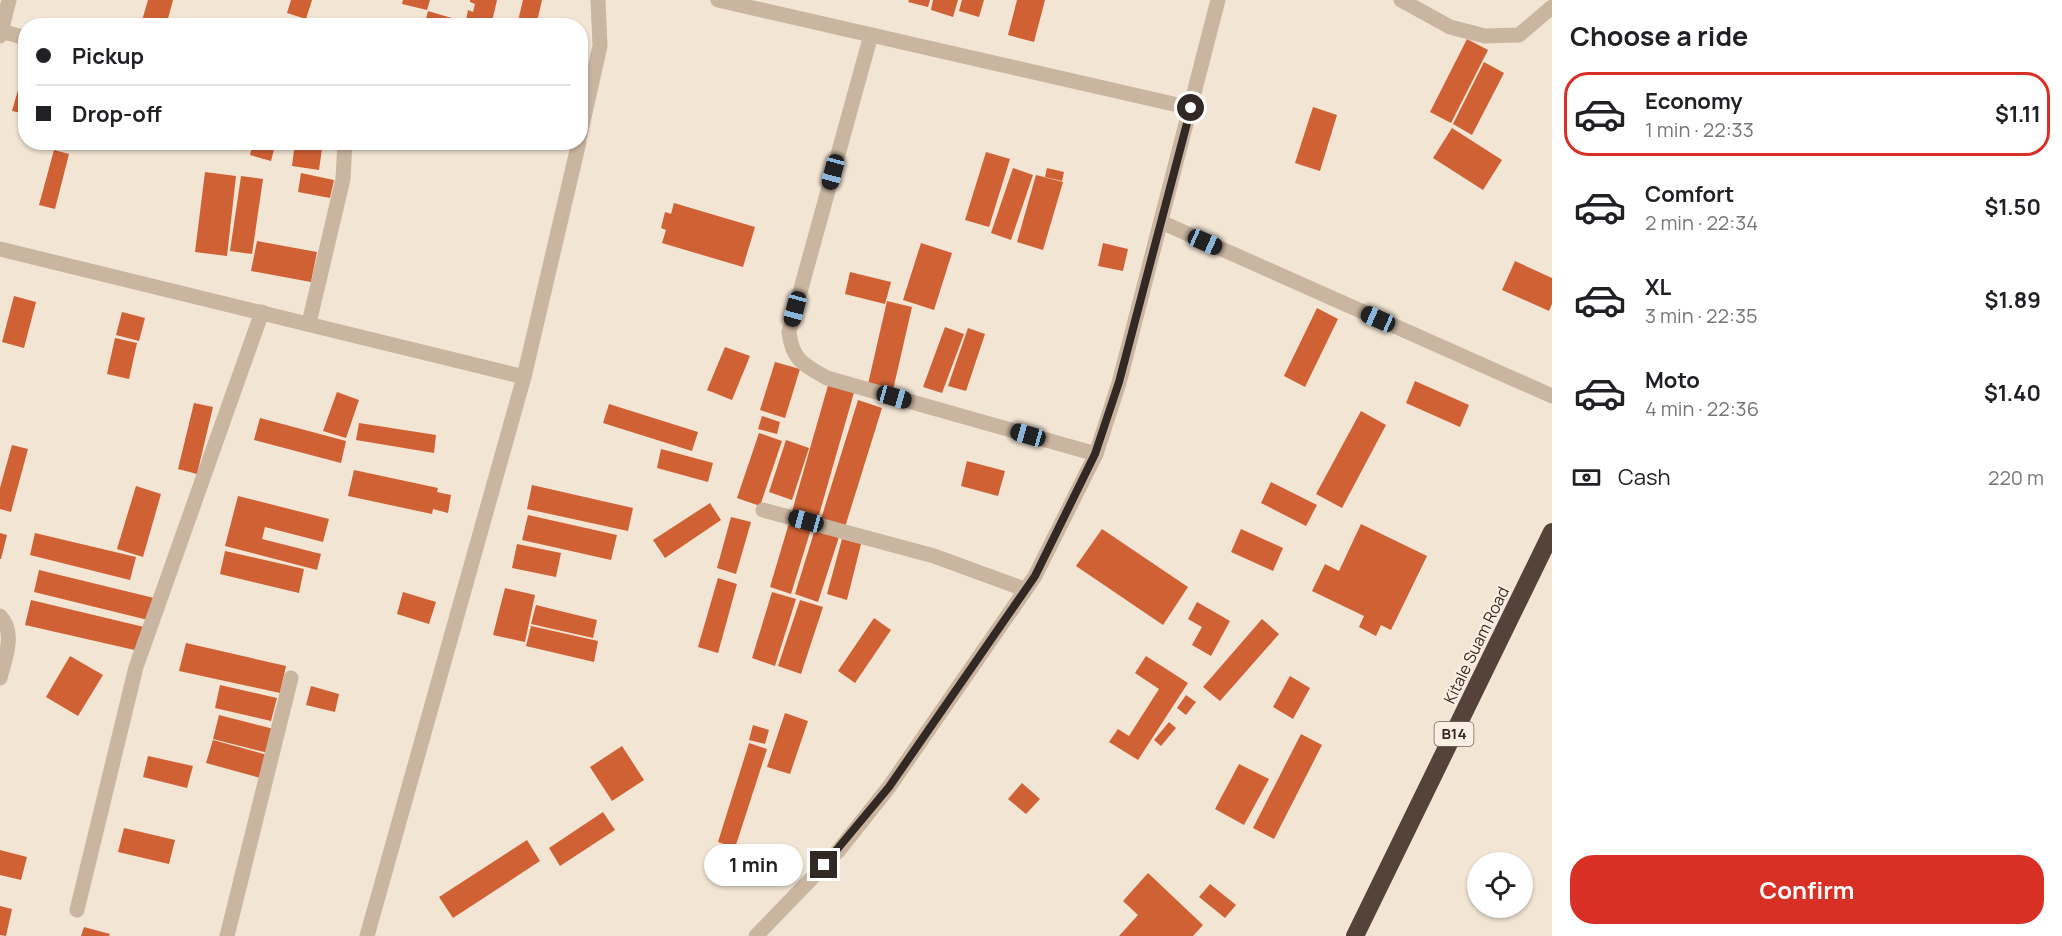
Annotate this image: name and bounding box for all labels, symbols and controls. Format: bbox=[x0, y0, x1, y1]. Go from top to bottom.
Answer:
text: Choose a ride bbox=[1570, 17, 1748, 54]
text: Pickup bbox=[72, 41, 144, 71]
text: Economy bbox=[1645, 86, 1743, 116]
icon: car bbox=[1573, 87, 1627, 141]
route start bbox=[1177, 94, 1204, 121]
text: Drop-off bbox=[72, 99, 162, 129]
text: $1.11 bbox=[1995, 99, 2041, 129]
text: 1 min · 22:33 bbox=[1645, 116, 1754, 143]
car bbox=[820, 152, 846, 192]
text: Comfort bbox=[1645, 179, 1734, 209]
icon: car bbox=[1573, 180, 1627, 234]
text: $1.50 bbox=[1984, 192, 2041, 222]
text: 2 min · 22:34 bbox=[1645, 209, 1758, 236]
car bbox=[1185, 226, 1225, 258]
text: XL bbox=[1645, 272, 1671, 302]
icon: car bbox=[1573, 273, 1627, 327]
text: $1.89 bbox=[1985, 285, 2041, 315]
car bbox=[782, 289, 808, 329]
text: 3 min · 22:35 bbox=[1645, 302, 1758, 329]
car bbox=[1358, 303, 1398, 335]
text: Moto bbox=[1645, 365, 1700, 395]
icon: car bbox=[1573, 366, 1627, 420]
text: $1.40 bbox=[1984, 378, 2041, 408]
car bbox=[874, 383, 914, 411]
text: 4 min · 22:36 bbox=[1645, 395, 1759, 422]
car bbox=[1008, 421, 1048, 449]
icon: cash bbox=[1570, 461, 1603, 494]
text: Cash bbox=[1618, 462, 1671, 492]
text: 220 m bbox=[1988, 464, 2044, 491]
car bbox=[786, 508, 826, 534]
street label: Kitale Suam Road bbox=[1438, 583, 1514, 707]
road number: B14 bbox=[1434, 722, 1474, 746]
callout: 1 min bbox=[704, 844, 803, 886]
text: 1 min bbox=[729, 851, 778, 878]
route end bbox=[810, 851, 837, 878]
map controls bbox=[1467, 852, 1533, 918]
button: locate bbox=[1467, 852, 1533, 918]
button: Confirm bbox=[1570, 855, 2044, 924]

